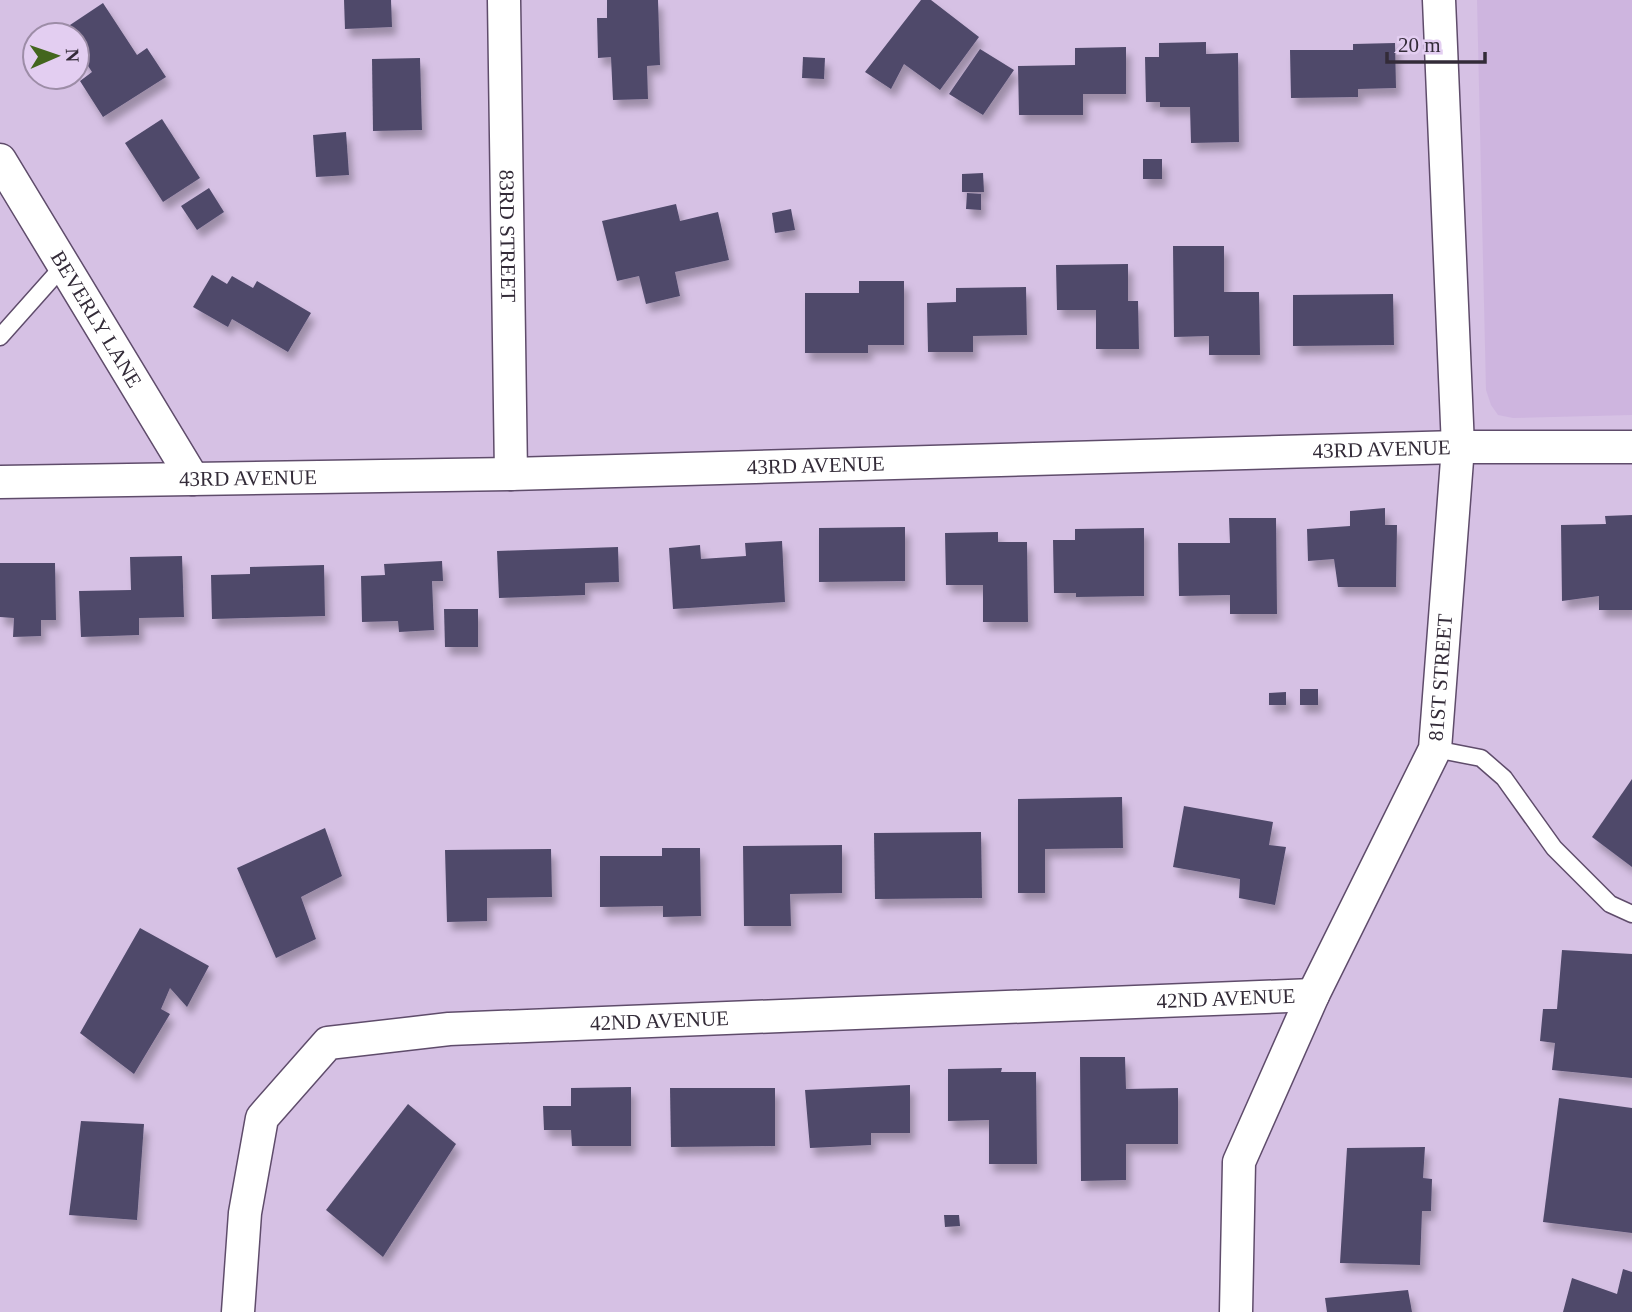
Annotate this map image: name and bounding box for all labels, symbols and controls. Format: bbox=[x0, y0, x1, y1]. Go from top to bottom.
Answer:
north arrow bbox=[21, 21, 91, 91]
scale bar bbox=[1387, 21, 1485, 65]
text: 20 m bbox=[1398, 33, 1441, 57]
text: N bbox=[62, 48, 83, 63]
street label: 83RD STREET bbox=[495, 170, 520, 303]
street label: BEVERLY LANE bbox=[46, 247, 147, 392]
street label: 43RD AVENUE bbox=[1312, 435, 1451, 463]
street label: 43RD AVENUE bbox=[747, 451, 885, 479]
street label: 43RD AVENUE bbox=[179, 465, 317, 491]
street label: 81ST STREET bbox=[1424, 613, 1457, 742]
street label: 42ND AVENUE bbox=[1156, 984, 1296, 1013]
street label: 42ND AVENUE bbox=[589, 1006, 729, 1035]

